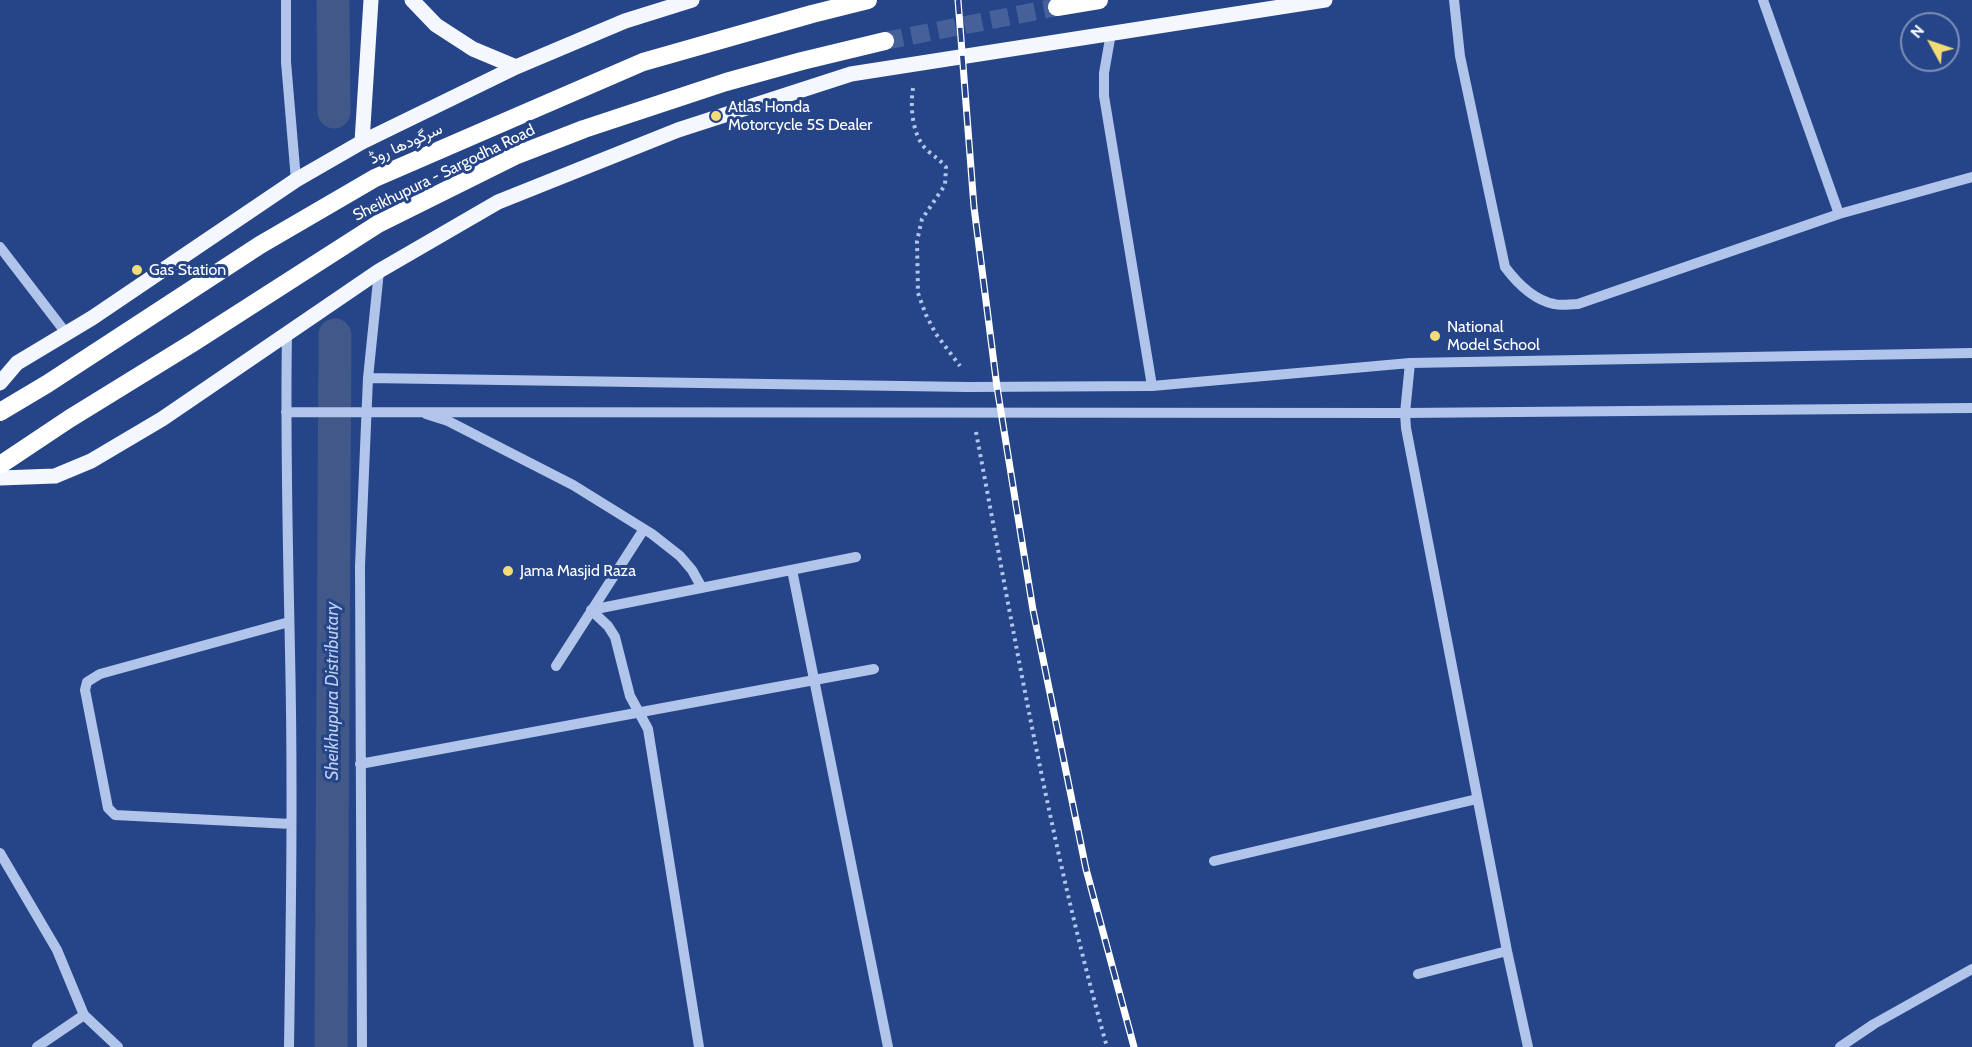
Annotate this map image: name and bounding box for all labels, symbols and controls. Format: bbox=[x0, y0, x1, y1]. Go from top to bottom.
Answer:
north arrow bbox=[1900, 12, 1960, 72]
text: N bbox=[1906, 21, 1928, 42]
place label: Atlas Honda Motorcycle 5S Dealer bbox=[728, 97, 872, 135]
marker: Atlas Honda Motorcycle 5S Dealer bbox=[709, 109, 723, 123]
street label: سرگودھا روڈ bbox=[366, 119, 446, 169]
street label: Sheikhupura - Sargodha Road bbox=[350, 121, 538, 225]
place label: Gas Station bbox=[149, 260, 226, 280]
marker: Gas Station bbox=[130, 263, 144, 277]
place label: National Model School bbox=[1447, 317, 1540, 355]
marker: National Model School bbox=[1428, 329, 1442, 343]
place label: Jama Masjid Raza bbox=[520, 561, 636, 581]
marker: Jama Masjid Raza bbox=[501, 564, 515, 578]
water label: Sheikhupura Distributary bbox=[322, 602, 344, 780]

